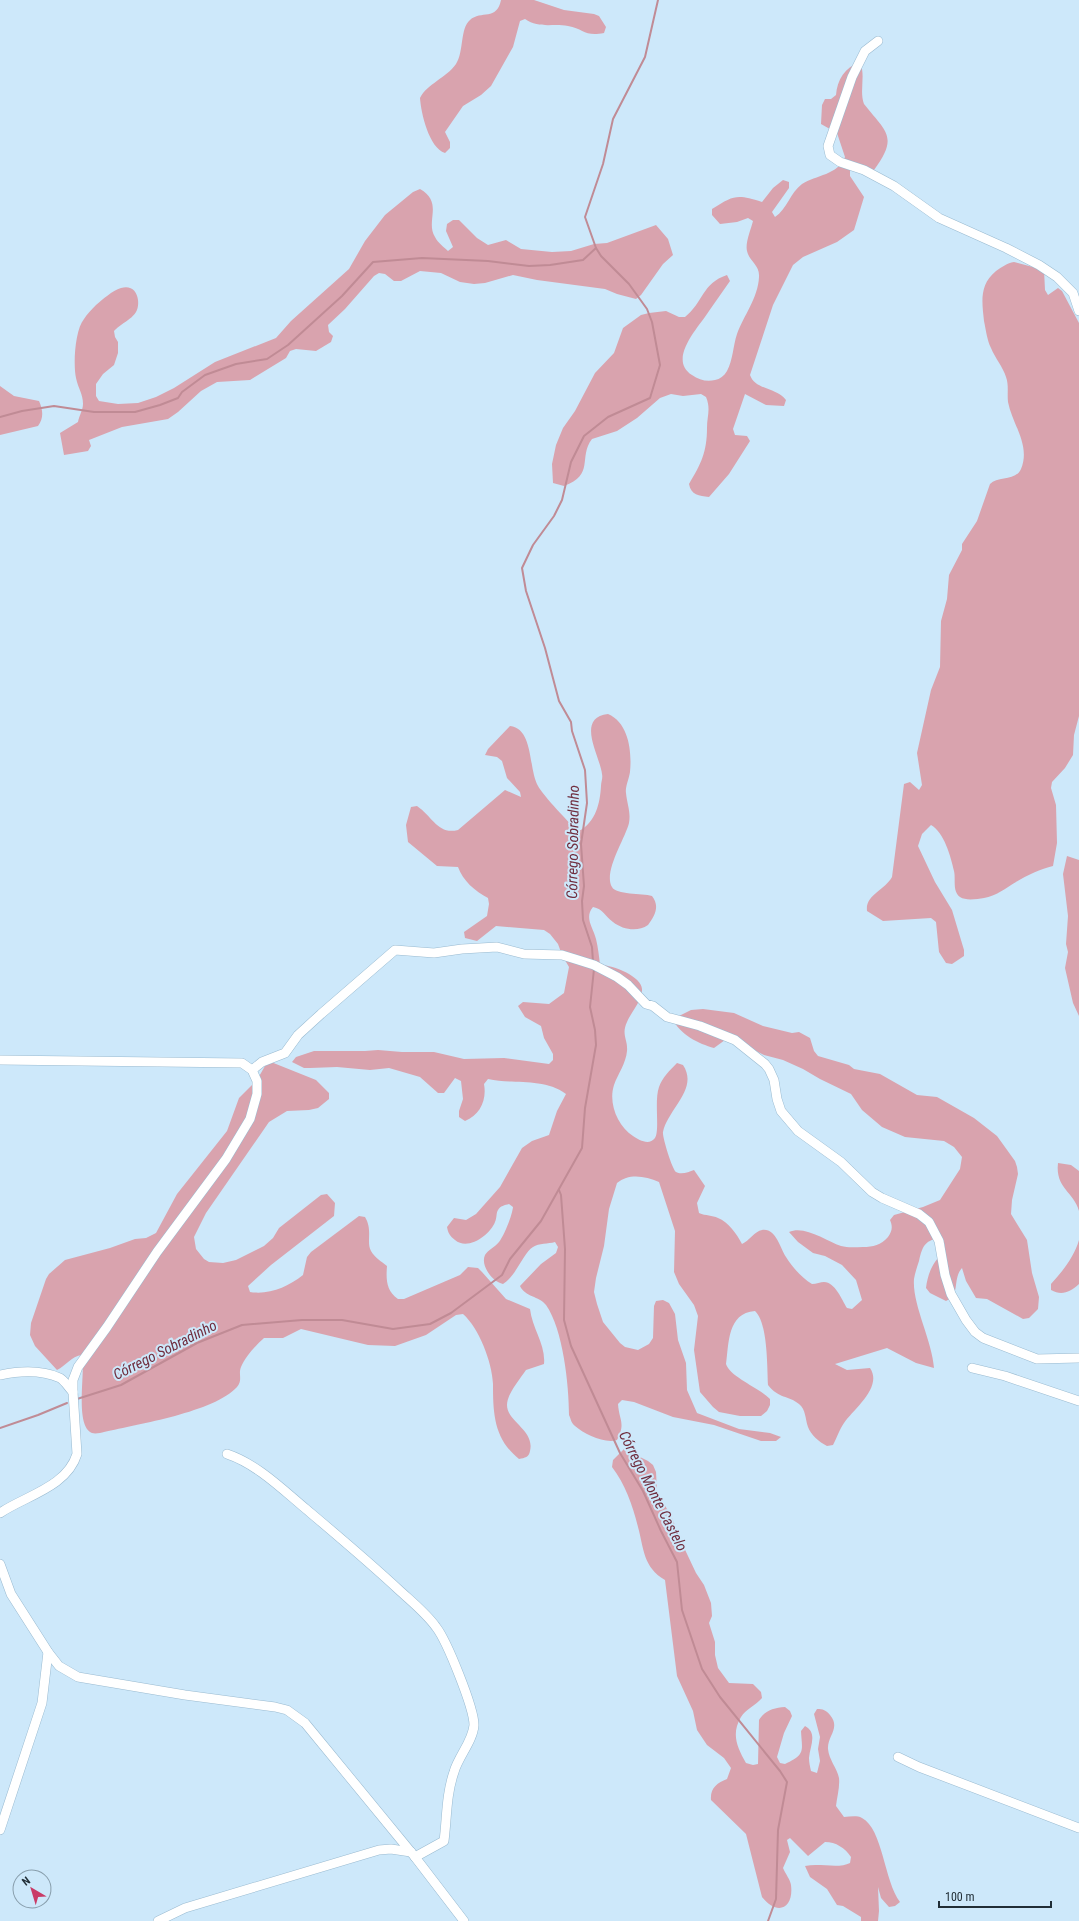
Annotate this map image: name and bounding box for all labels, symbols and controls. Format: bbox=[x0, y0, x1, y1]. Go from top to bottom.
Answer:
water label: Córrego Sobradinho bbox=[563, 785, 583, 899]
water label: Córrego Sobradinho bbox=[110, 1316, 220, 1384]
water label: Córrego Monte Castelo bbox=[615, 1428, 691, 1554]
north arrow bbox=[12, 1869, 52, 1909]
text: N bbox=[19, 1874, 33, 1889]
scale bar bbox=[939, 1883, 1051, 1909]
text: 100 m bbox=[945, 1890, 975, 1904]

